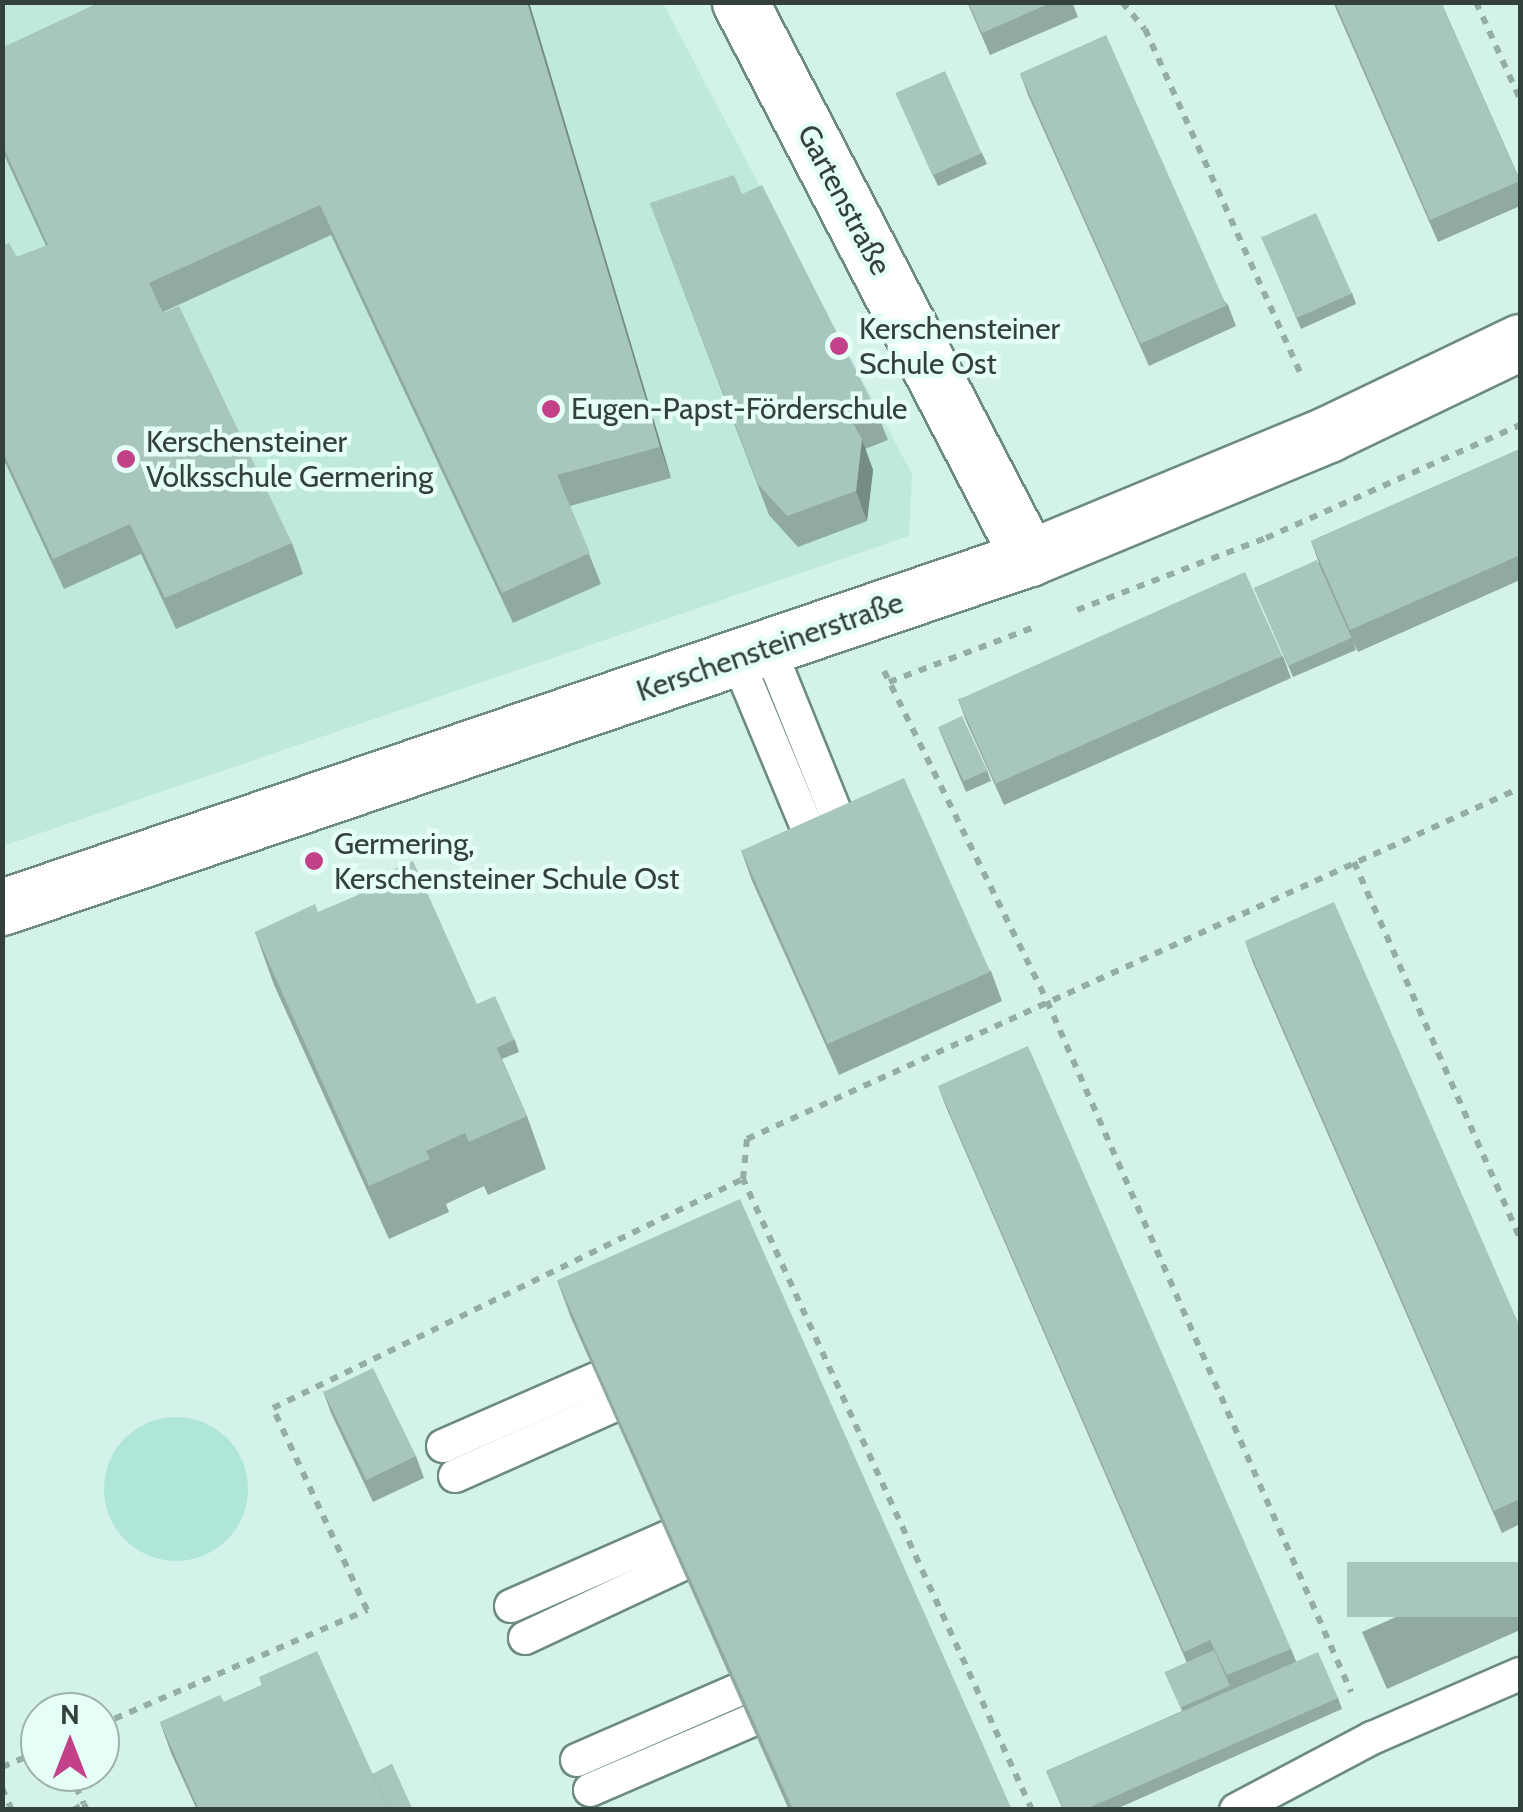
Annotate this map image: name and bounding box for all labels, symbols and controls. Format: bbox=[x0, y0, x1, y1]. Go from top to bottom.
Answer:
street label: Gartenstraße bbox=[789, 119, 899, 281]
place label: Kerschensteiner Schule Ost bbox=[859, 311, 1060, 382]
marker: Kerschensteiner Schule Ost bbox=[828, 335, 850, 357]
place label: Eugen-Papst-Förderschule bbox=[571, 391, 907, 427]
marker: Eugen-Papst-Förderschule bbox=[540, 398, 562, 420]
place label: Kerschensteiner Volksschule Germering bbox=[146, 424, 433, 494]
marker: Kerschensteiner Volksschule Germering bbox=[115, 448, 137, 470]
street label: Kerschensteinerstraße bbox=[632, 584, 908, 710]
place label: Germering, Kerschensteiner Schule Ost bbox=[334, 826, 679, 896]
marker: Germering, Kerschensteiner Schule Ost bbox=[303, 850, 325, 872]
north arrow bbox=[20, 1692, 120, 1792]
text: N bbox=[60, 1697, 80, 1731]

